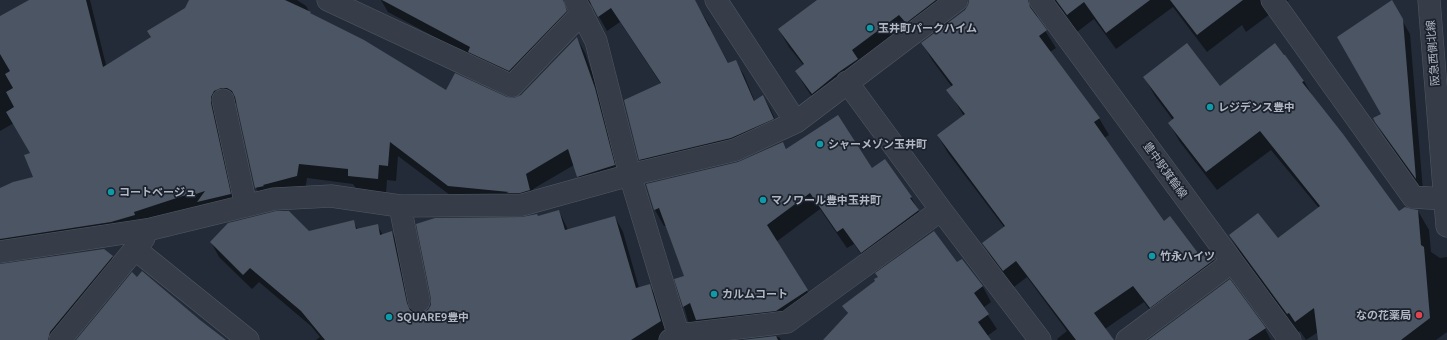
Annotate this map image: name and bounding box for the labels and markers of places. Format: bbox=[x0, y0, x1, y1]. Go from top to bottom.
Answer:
place label: 玉井町パークハイム bbox=[878, 21, 977, 35]
marker: 玉井町パークハイム bbox=[865, 23, 875, 33]
place label: レジデンス豊中 bbox=[1218, 100, 1295, 114]
marker: レジデンス豊中 bbox=[1205, 102, 1215, 112]
place label: シャーメゾン玉井町 bbox=[828, 137, 927, 151]
marker: シャーメゾン玉井町 bbox=[815, 139, 825, 149]
place label: コートベージュ bbox=[119, 185, 196, 199]
marker: コートベージュ bbox=[106, 187, 116, 197]
place label: マノワール豊中玉井町 bbox=[771, 193, 881, 207]
marker: マノワール豊中玉井町 bbox=[758, 195, 768, 205]
place label: 竹永ハイツ bbox=[1160, 249, 1215, 263]
marker: 竹永ハイツ bbox=[1147, 251, 1157, 261]
place label: カルムコート bbox=[722, 287, 788, 301]
marker: カルムコート bbox=[709, 289, 719, 299]
place label: なの花薬局 bbox=[1356, 308, 1411, 322]
place label: SQUARE9豊中 bbox=[397, 310, 469, 324]
marker: なの花薬局 bbox=[1414, 310, 1424, 320]
marker: SQUARE9豊中 bbox=[384, 312, 394, 322]

